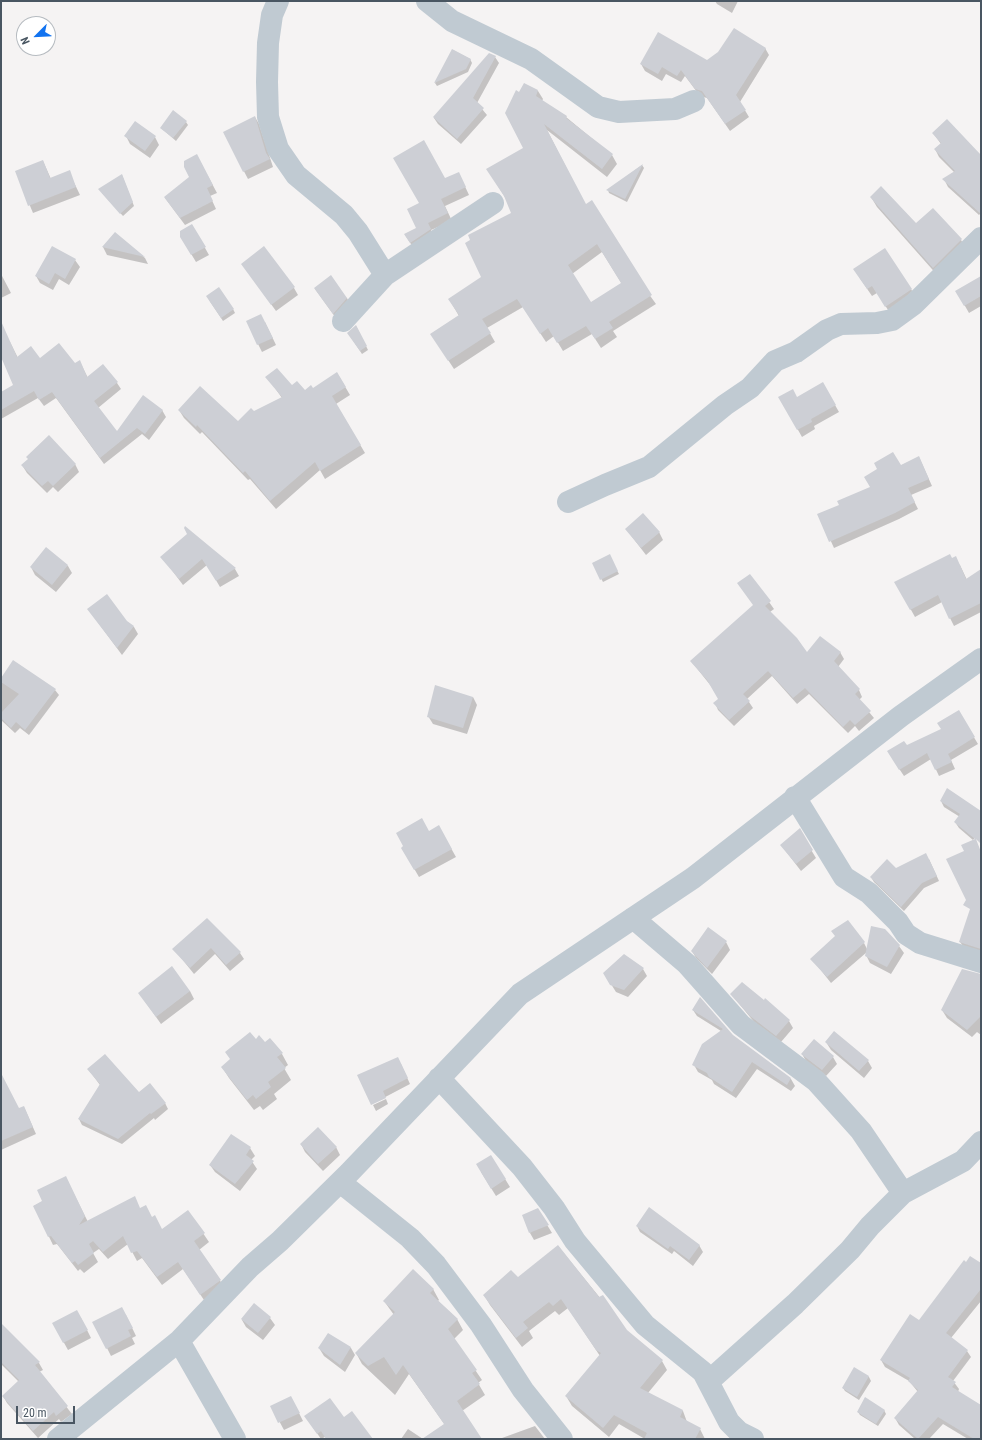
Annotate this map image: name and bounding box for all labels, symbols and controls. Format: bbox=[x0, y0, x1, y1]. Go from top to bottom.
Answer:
north arrow bbox=[16, 16, 56, 56]
text: N bbox=[18, 35, 33, 46]
scale bar bbox=[18, 1398, 77, 1424]
text: 20 m bbox=[23, 1406, 47, 1420]

